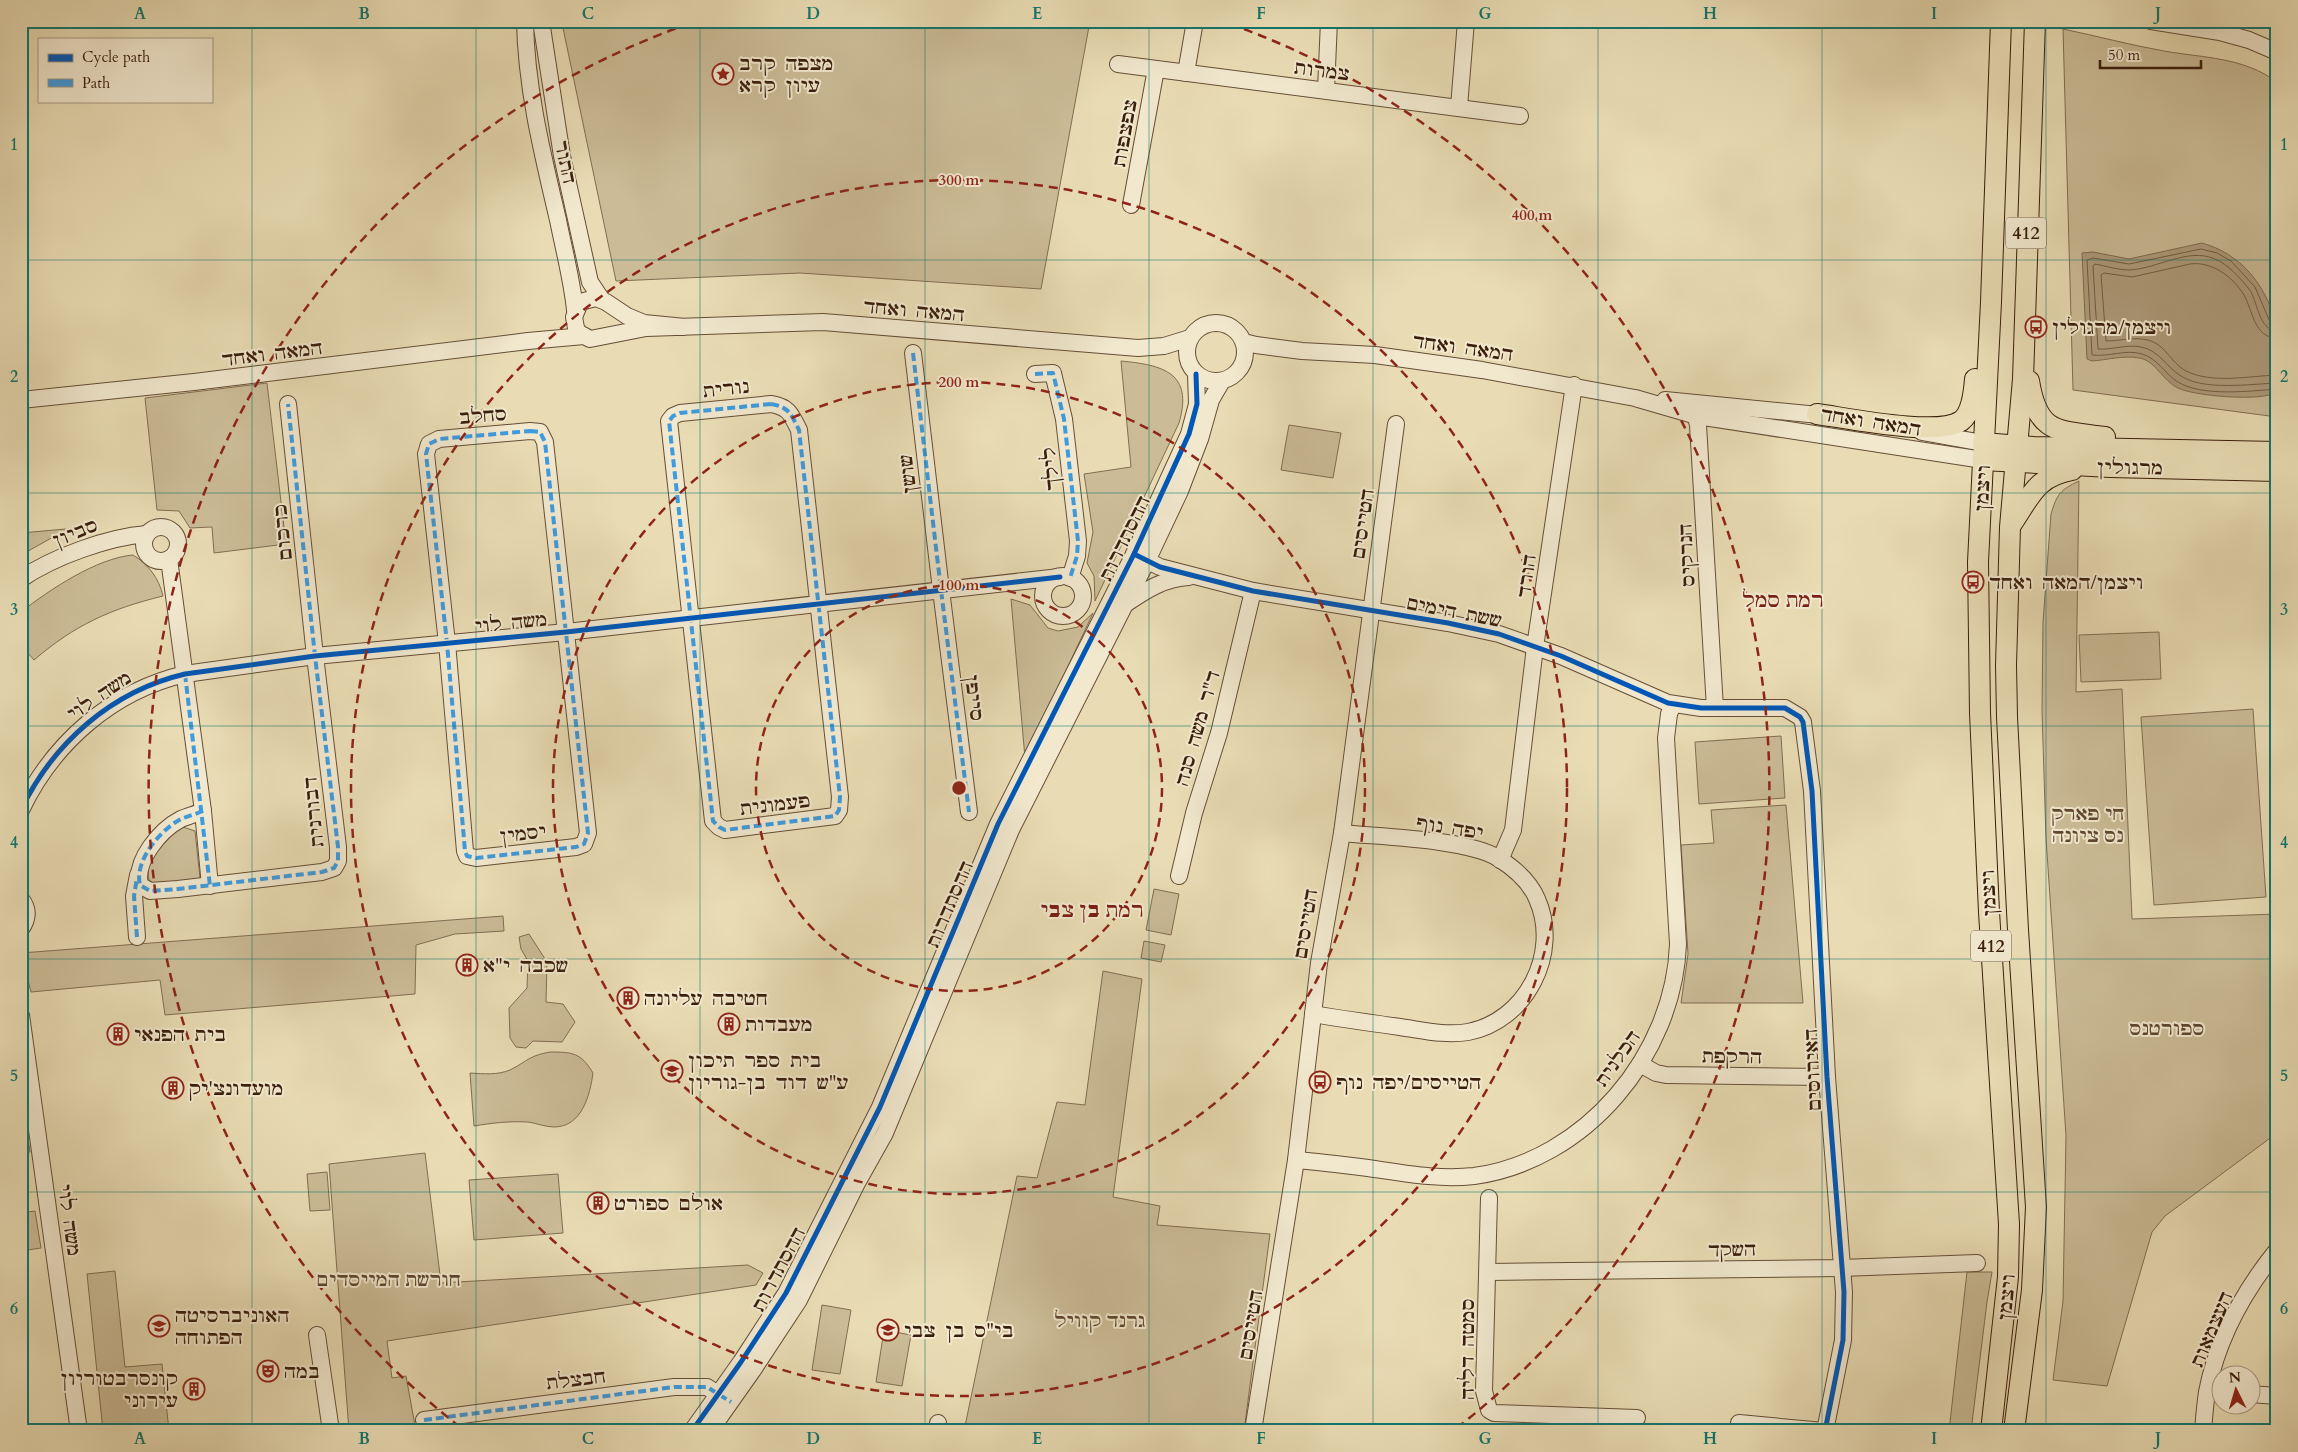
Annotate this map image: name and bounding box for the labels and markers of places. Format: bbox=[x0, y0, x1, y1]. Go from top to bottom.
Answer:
place label: מצפה קרב עיון קרא bbox=[739, 51, 834, 99]
place icon: מצפה קרב עיון קרא bbox=[711, 62, 735, 86]
bus stop icon: ויצמן/מרגולין bbox=[2024, 315, 2048, 339]
place label: ויצמן/מרגולין bbox=[2052, 315, 2171, 341]
bus stop icon: ויצמן/המאה ואחד bbox=[1961, 570, 1985, 594]
place label: ויצמן/המאה ואחד bbox=[1989, 570, 2143, 596]
centre of rings bbox=[950, 779, 968, 797]
building icon: שכבה י"א bbox=[455, 953, 479, 977]
place label: שכבה י"א bbox=[483, 953, 568, 979]
building icon: חטיבה עליונה bbox=[616, 986, 640, 1010]
place label: חטיבה עליונה bbox=[644, 986, 768, 1012]
building icon: מעבדות bbox=[717, 1012, 741, 1036]
place label: מעבדות bbox=[745, 1012, 813, 1038]
building icon: בית הפנאי bbox=[106, 1022, 130, 1046]
place label: בית הפנאי bbox=[134, 1022, 226, 1048]
place label: בית ספר תיכון ע"ש דוד בן-גוריון bbox=[688, 1048, 849, 1096]
school or university icon: בית ספר תיכון ע"ש דוד בן-גוריון bbox=[660, 1059, 684, 1083]
bus stop icon: הטייסים/יפה נוף bbox=[1308, 1070, 1332, 1094]
place label: הטייסים/יפה נוף bbox=[1336, 1070, 1481, 1096]
building icon: מועדונצ'יק bbox=[161, 1076, 185, 1100]
place label: מועדונצ'יק bbox=[189, 1076, 284, 1102]
building icon: אולם ספורט bbox=[586, 1191, 610, 1215]
place label: אולם ספורט bbox=[614, 1191, 723, 1217]
place label: האוניברסיטה הפתוחה bbox=[175, 1303, 289, 1351]
school or university icon: האוניברסיטה הפתוחה bbox=[147, 1314, 171, 1338]
school or university icon: בי"ס בן צבי bbox=[876, 1318, 900, 1342]
place label: בי"ס בן צבי bbox=[904, 1318, 1014, 1344]
theatre icon: במה bbox=[256, 1359, 280, 1383]
place label: במה bbox=[284, 1359, 320, 1385]
place label: קונסרבטוריון עירוני bbox=[60, 1366, 178, 1414]
building icon: קונסרבטוריון עירוני bbox=[182, 1377, 206, 1401]

